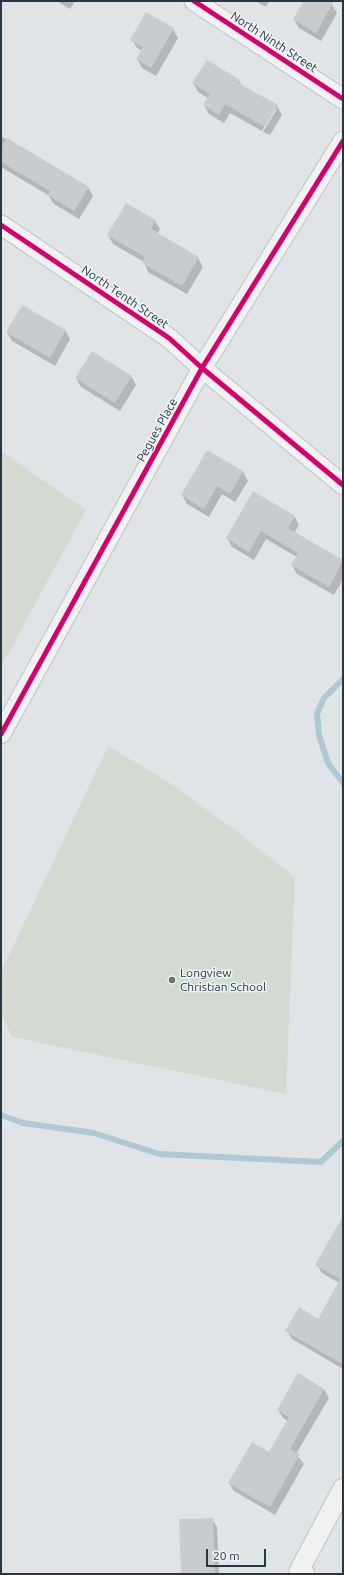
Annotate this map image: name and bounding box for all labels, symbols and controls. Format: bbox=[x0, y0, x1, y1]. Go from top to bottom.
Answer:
street label: North Ninth Street bbox=[228, 9, 320, 75]
street label: North Tenth Street bbox=[79, 263, 171, 331]
street label: Pegues Place bbox=[134, 396, 180, 464]
place label: Longview Christian School bbox=[180, 966, 266, 994]
marker: Longview Christian School bbox=[167, 975, 177, 985]
scale bar bbox=[208, 1541, 268, 1567]
text: 20 m bbox=[213, 1549, 240, 1562]

